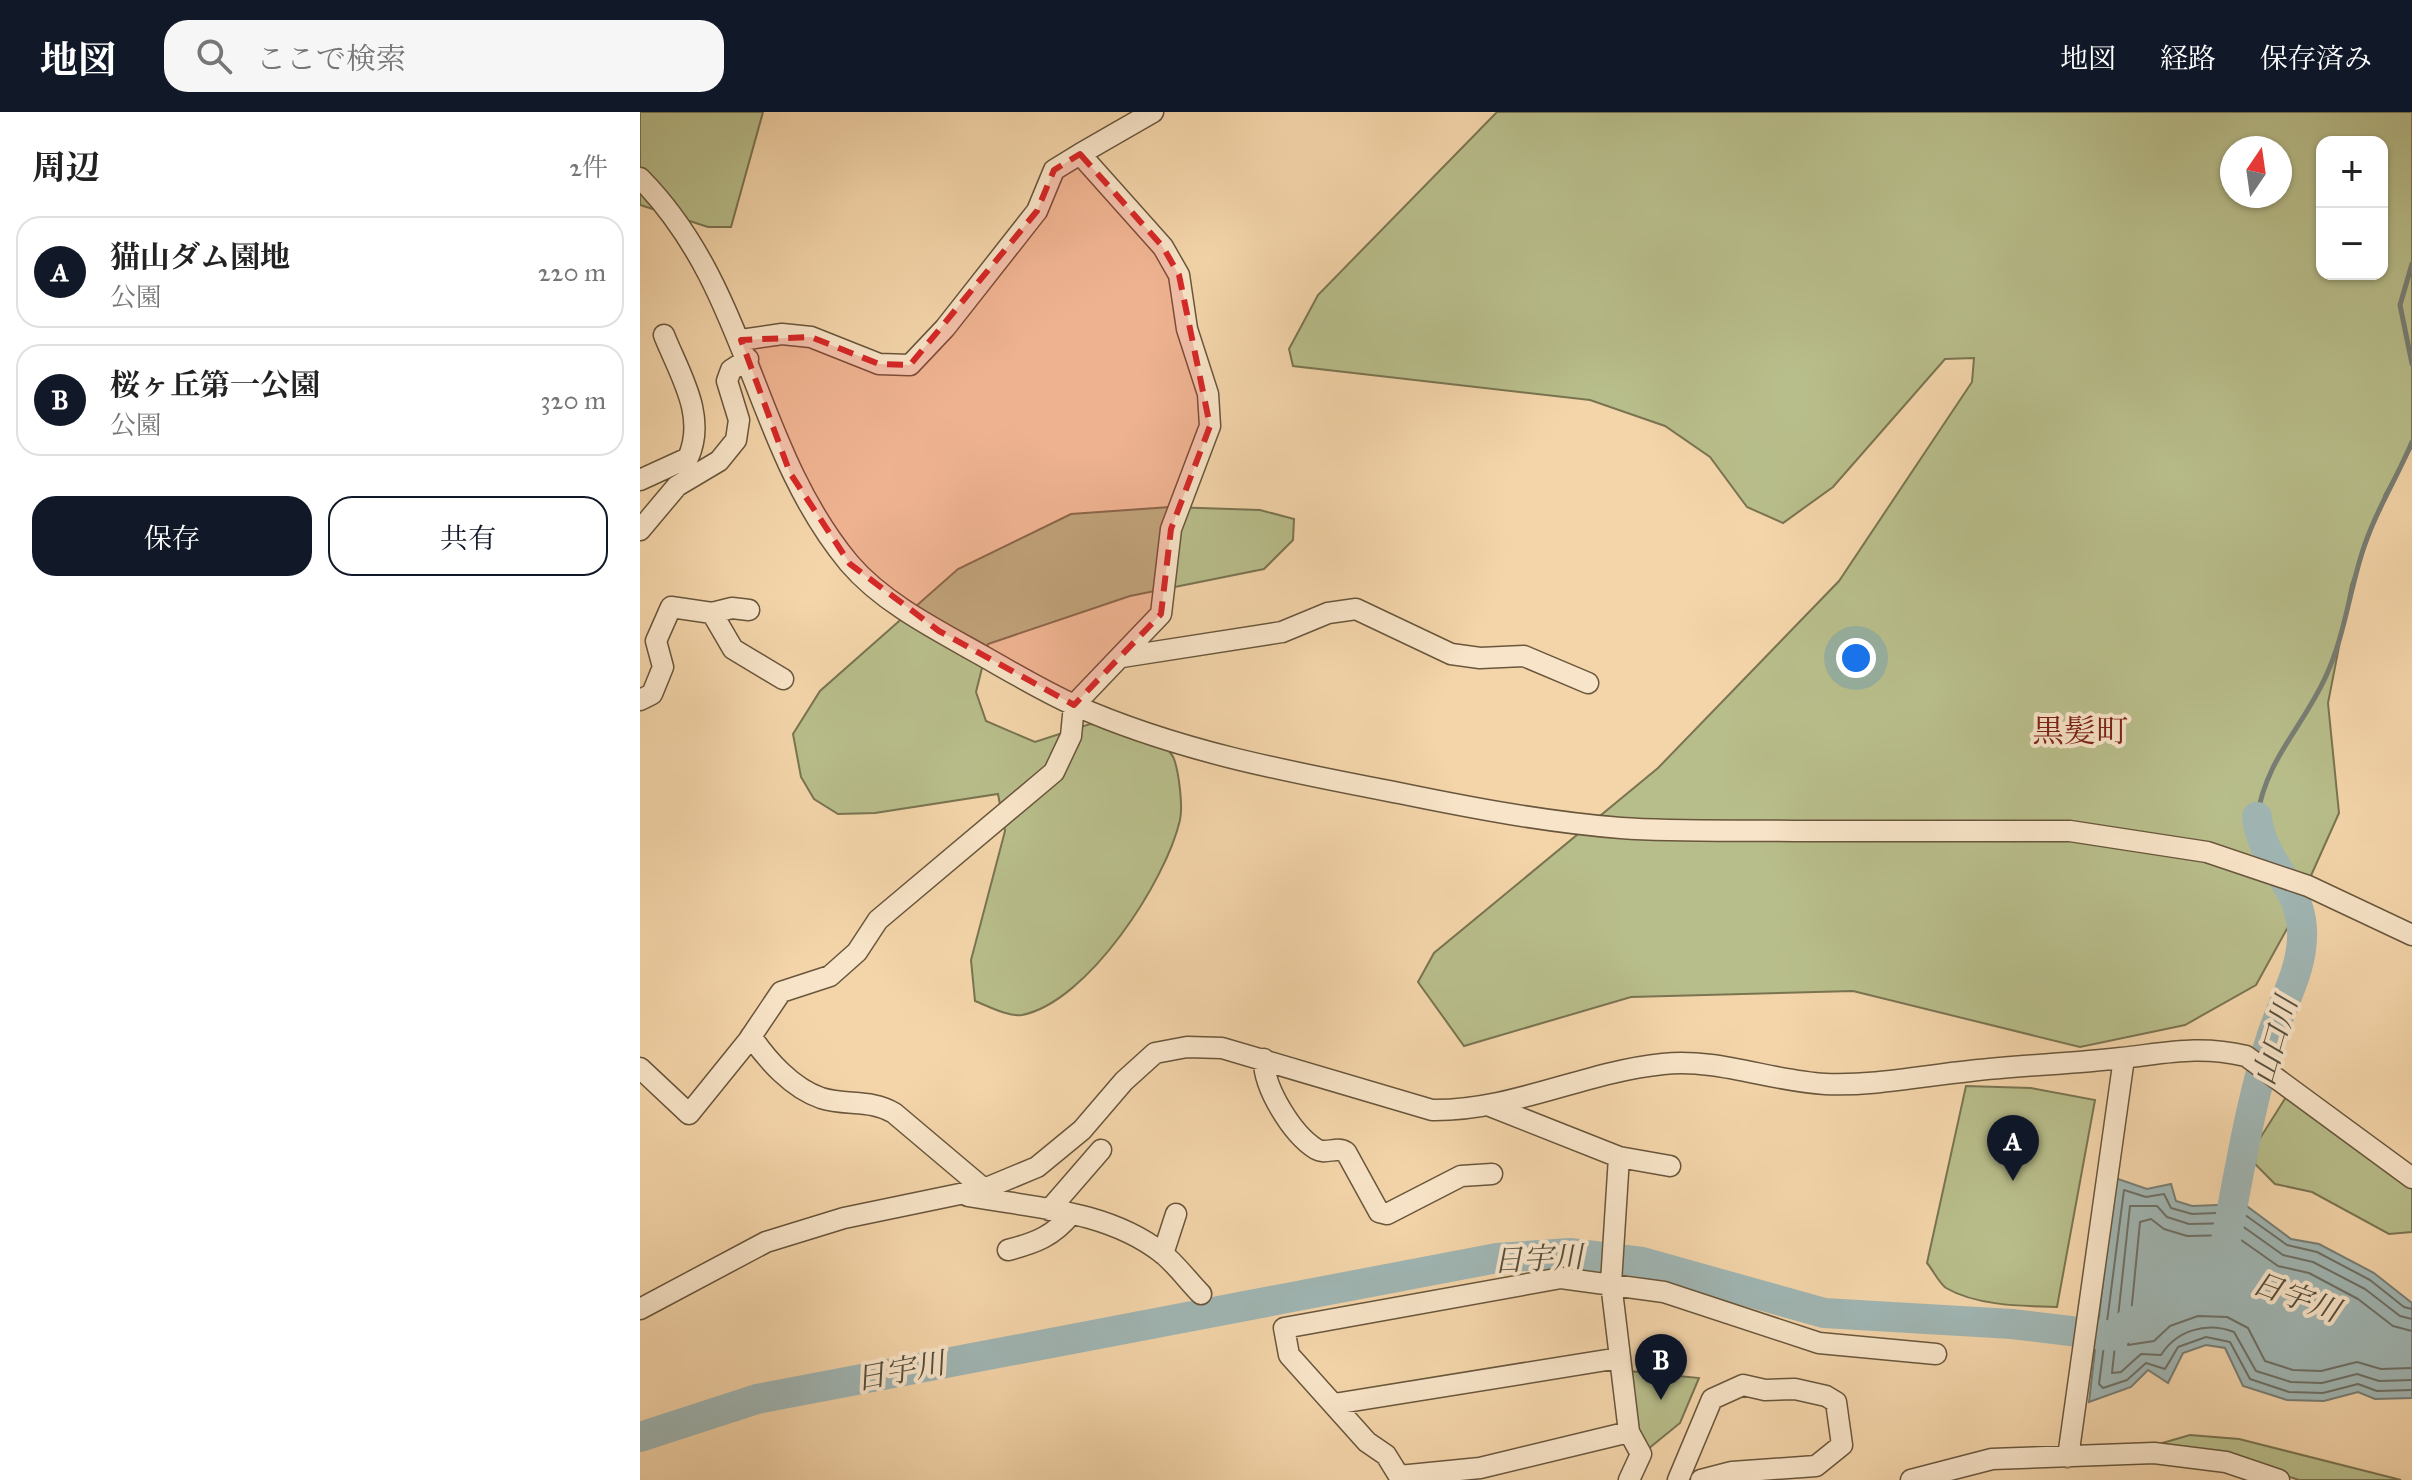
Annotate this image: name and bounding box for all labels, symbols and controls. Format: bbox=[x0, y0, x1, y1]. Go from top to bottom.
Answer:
search box bbox=[164, 20, 724, 92]
icon: search bbox=[192, 34, 236, 78]
text: 地図 bbox=[40, 37, 116, 83]
text: ここで検索 bbox=[256, 41, 406, 77]
text: 地図 bbox=[2060, 41, 2116, 76]
text: 経路 bbox=[2160, 41, 2216, 76]
text: 保存済み bbox=[2260, 41, 2372, 76]
north arrow bbox=[2220, 136, 2292, 208]
map controls bbox=[2316, 136, 2388, 280]
button: + bbox=[2316, 136, 2388, 208]
text: 周辺 bbox=[32, 147, 100, 188]
text: 2件 bbox=[569, 151, 608, 183]
button: − bbox=[2316, 208, 2388, 280]
text: 猫山ダム園地 bbox=[110, 239, 290, 275]
text: A bbox=[51, 256, 69, 288]
text: 220 m bbox=[538, 256, 606, 288]
text: 公園 bbox=[110, 281, 162, 313]
text: 桜ヶ丘第一公園 bbox=[110, 367, 320, 403]
text: B bbox=[51, 384, 69, 416]
text: 320 m bbox=[540, 384, 606, 416]
text: 公園 bbox=[110, 409, 162, 441]
button: 保存 bbox=[32, 496, 312, 576]
button: 共有 bbox=[328, 496, 608, 576]
your location bbox=[1836, 638, 1876, 678]
district label: 黒髪町 bbox=[2032, 712, 2128, 751]
water label: 山口川 bbox=[2245, 990, 2306, 1089]
pin: A bbox=[1987, 1115, 2039, 1181]
water label: 日宇川 bbox=[1492, 1239, 1587, 1279]
water label: 日宇川 bbox=[2248, 1265, 2347, 1330]
pin: B bbox=[1635, 1334, 1687, 1400]
water label: 日宇川 bbox=[852, 1344, 951, 1397]

